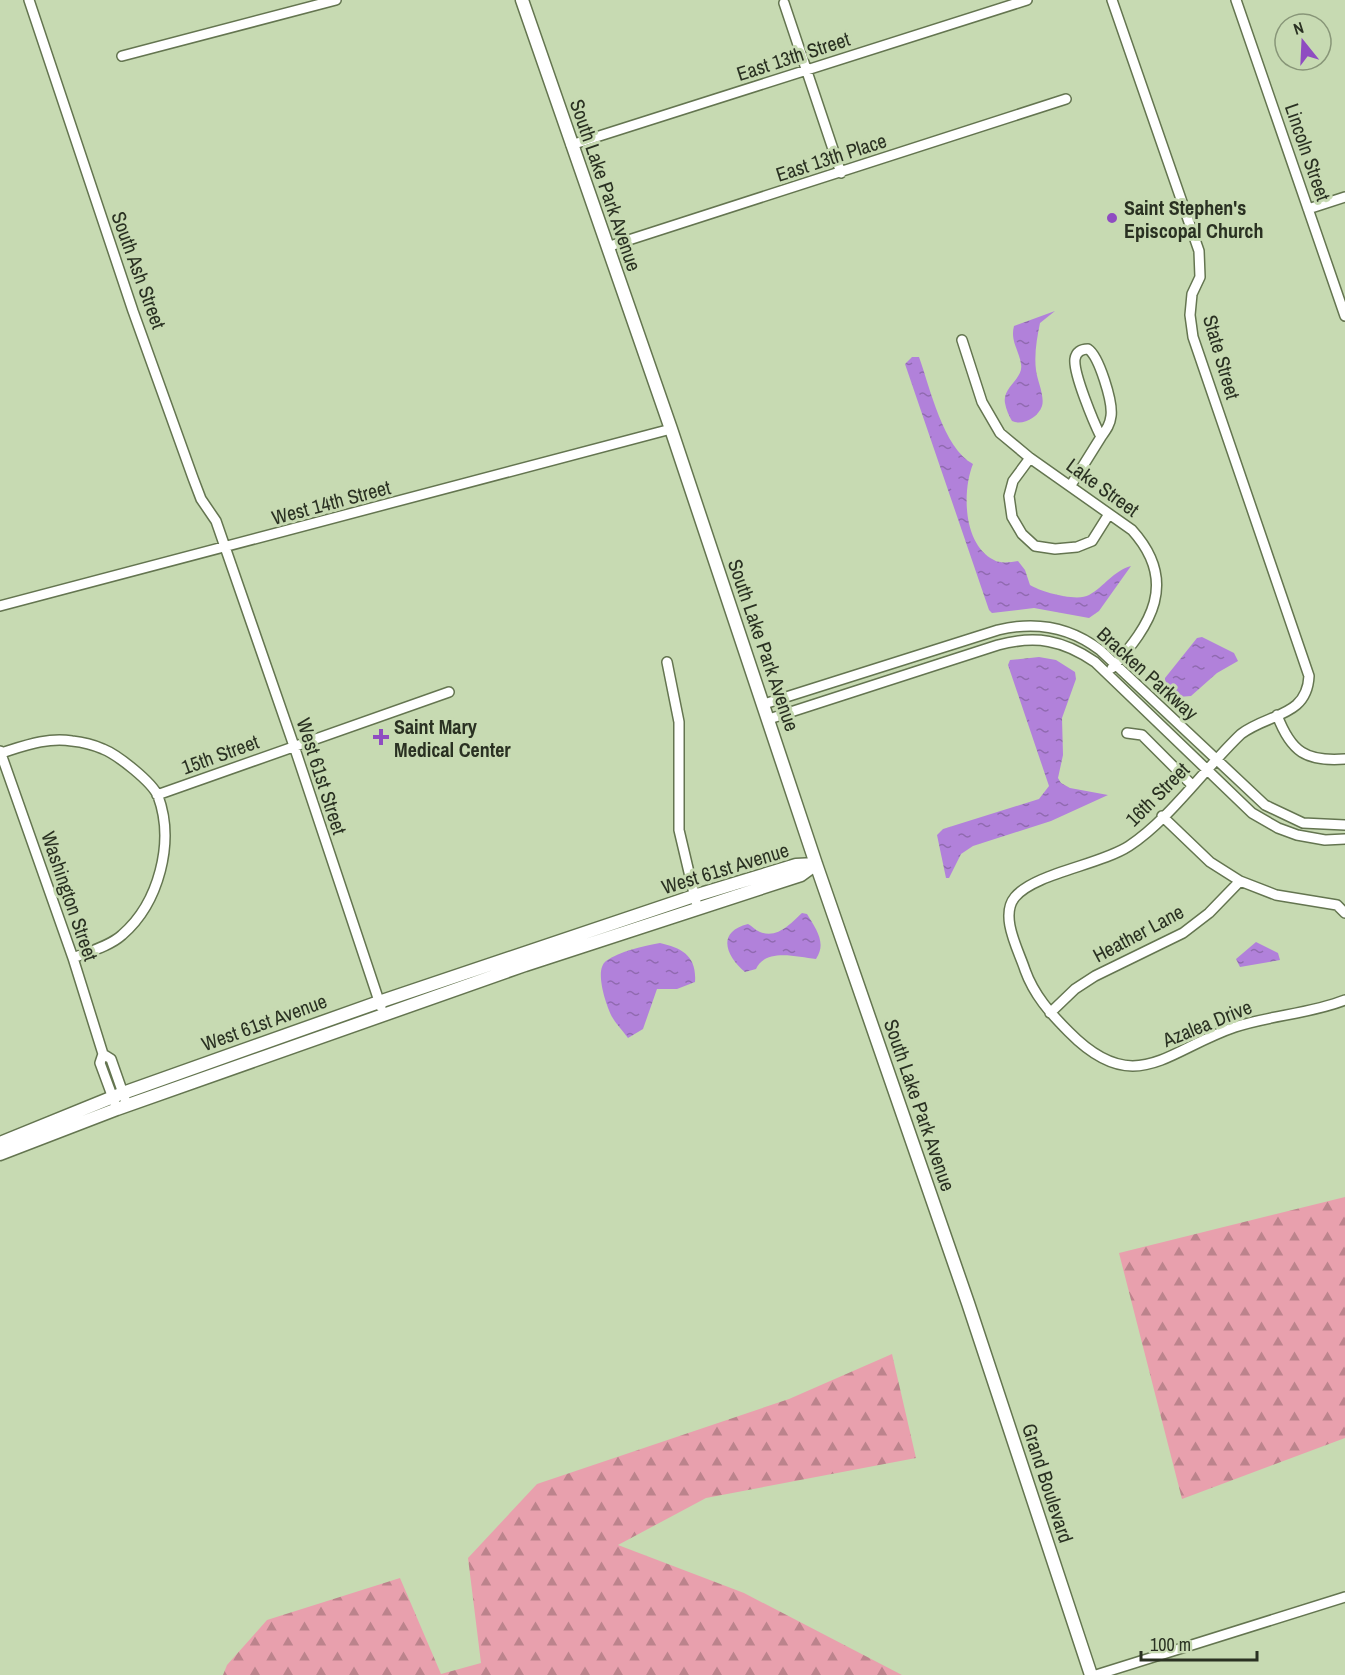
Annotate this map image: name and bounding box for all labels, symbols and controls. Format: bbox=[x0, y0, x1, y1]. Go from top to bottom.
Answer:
north arrow bbox=[1273, 12, 1333, 72]
text: N bbox=[1290, 16, 1306, 40]
street label: East 13th Street bbox=[733, 25, 854, 87]
street label: South Lake Park Avenue bbox=[564, 95, 648, 275]
street label: Lincoln Street bbox=[1279, 100, 1337, 205]
street label: East 13th Place bbox=[772, 126, 890, 188]
place label: Saint Stephen's Episcopal Church bbox=[1124, 194, 1263, 244]
street label: South Ash Street bbox=[105, 208, 173, 333]
marker: Saint Stephen's Episcopal Church bbox=[1105, 211, 1119, 225]
street label: State Street bbox=[1197, 312, 1247, 403]
street label: Lake Street bbox=[1061, 451, 1145, 523]
street label: West 14th Street bbox=[269, 473, 394, 531]
street label: South Lake Park Avenue bbox=[722, 555, 806, 735]
street label: Bracken Parkway bbox=[1092, 620, 1205, 726]
place label: Saint Mary Medical Center bbox=[394, 713, 511, 763]
street label: West 61st Street bbox=[290, 714, 354, 838]
street label: 15th Street bbox=[178, 727, 263, 780]
marker: Saint Mary Medical Center bbox=[372, 728, 390, 746]
street label: 16th Street bbox=[1119, 756, 1195, 832]
street label: Washington Street bbox=[35, 828, 105, 965]
street label: West 61st Avenue bbox=[658, 836, 792, 900]
street label: Heather Lane bbox=[1088, 898, 1188, 968]
street label: West 61st Avenue bbox=[198, 987, 330, 1057]
street label: Azalea Drive bbox=[1157, 993, 1256, 1053]
street label: South Lake Park Avenue bbox=[878, 1015, 962, 1195]
street label: Grand Boulevard bbox=[1016, 1420, 1080, 1546]
scale bar bbox=[1141, 1624, 1256, 1662]
text: 100 m bbox=[1150, 1632, 1191, 1657]

